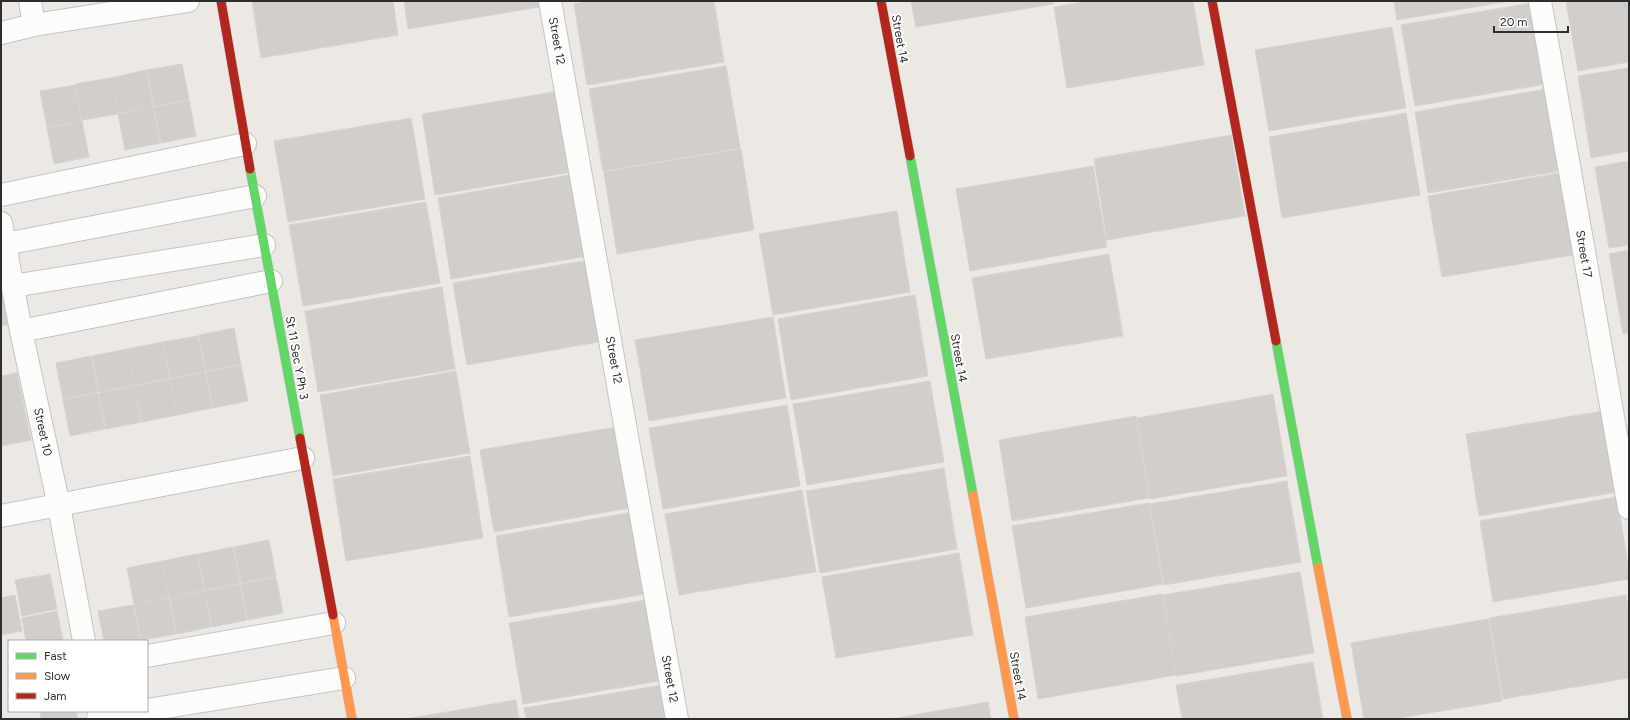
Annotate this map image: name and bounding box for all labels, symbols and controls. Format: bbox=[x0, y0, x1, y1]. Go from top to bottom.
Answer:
scale bar bbox=[1494, 8, 1568, 34]
street label: Street 14 bbox=[889, 14, 911, 65]
text: 20 m bbox=[1500, 15, 1528, 29]
street label: Street 12 bbox=[546, 16, 568, 66]
street label: Street 17 bbox=[1573, 229, 1595, 279]
street label: St 11 Sec Y Ph 3 bbox=[283, 315, 311, 401]
street label: Street 14 bbox=[948, 333, 970, 384]
street label: Street 12 bbox=[603, 335, 625, 385]
street label: Street 10 bbox=[31, 406, 55, 458]
legend bbox=[8, 640, 148, 712]
text: Fast bbox=[44, 649, 67, 663]
street label: Street 14 bbox=[1007, 651, 1029, 702]
street label: Street 12 bbox=[659, 654, 681, 704]
text: Slow bbox=[44, 669, 71, 683]
text: Jam bbox=[44, 689, 67, 703]

